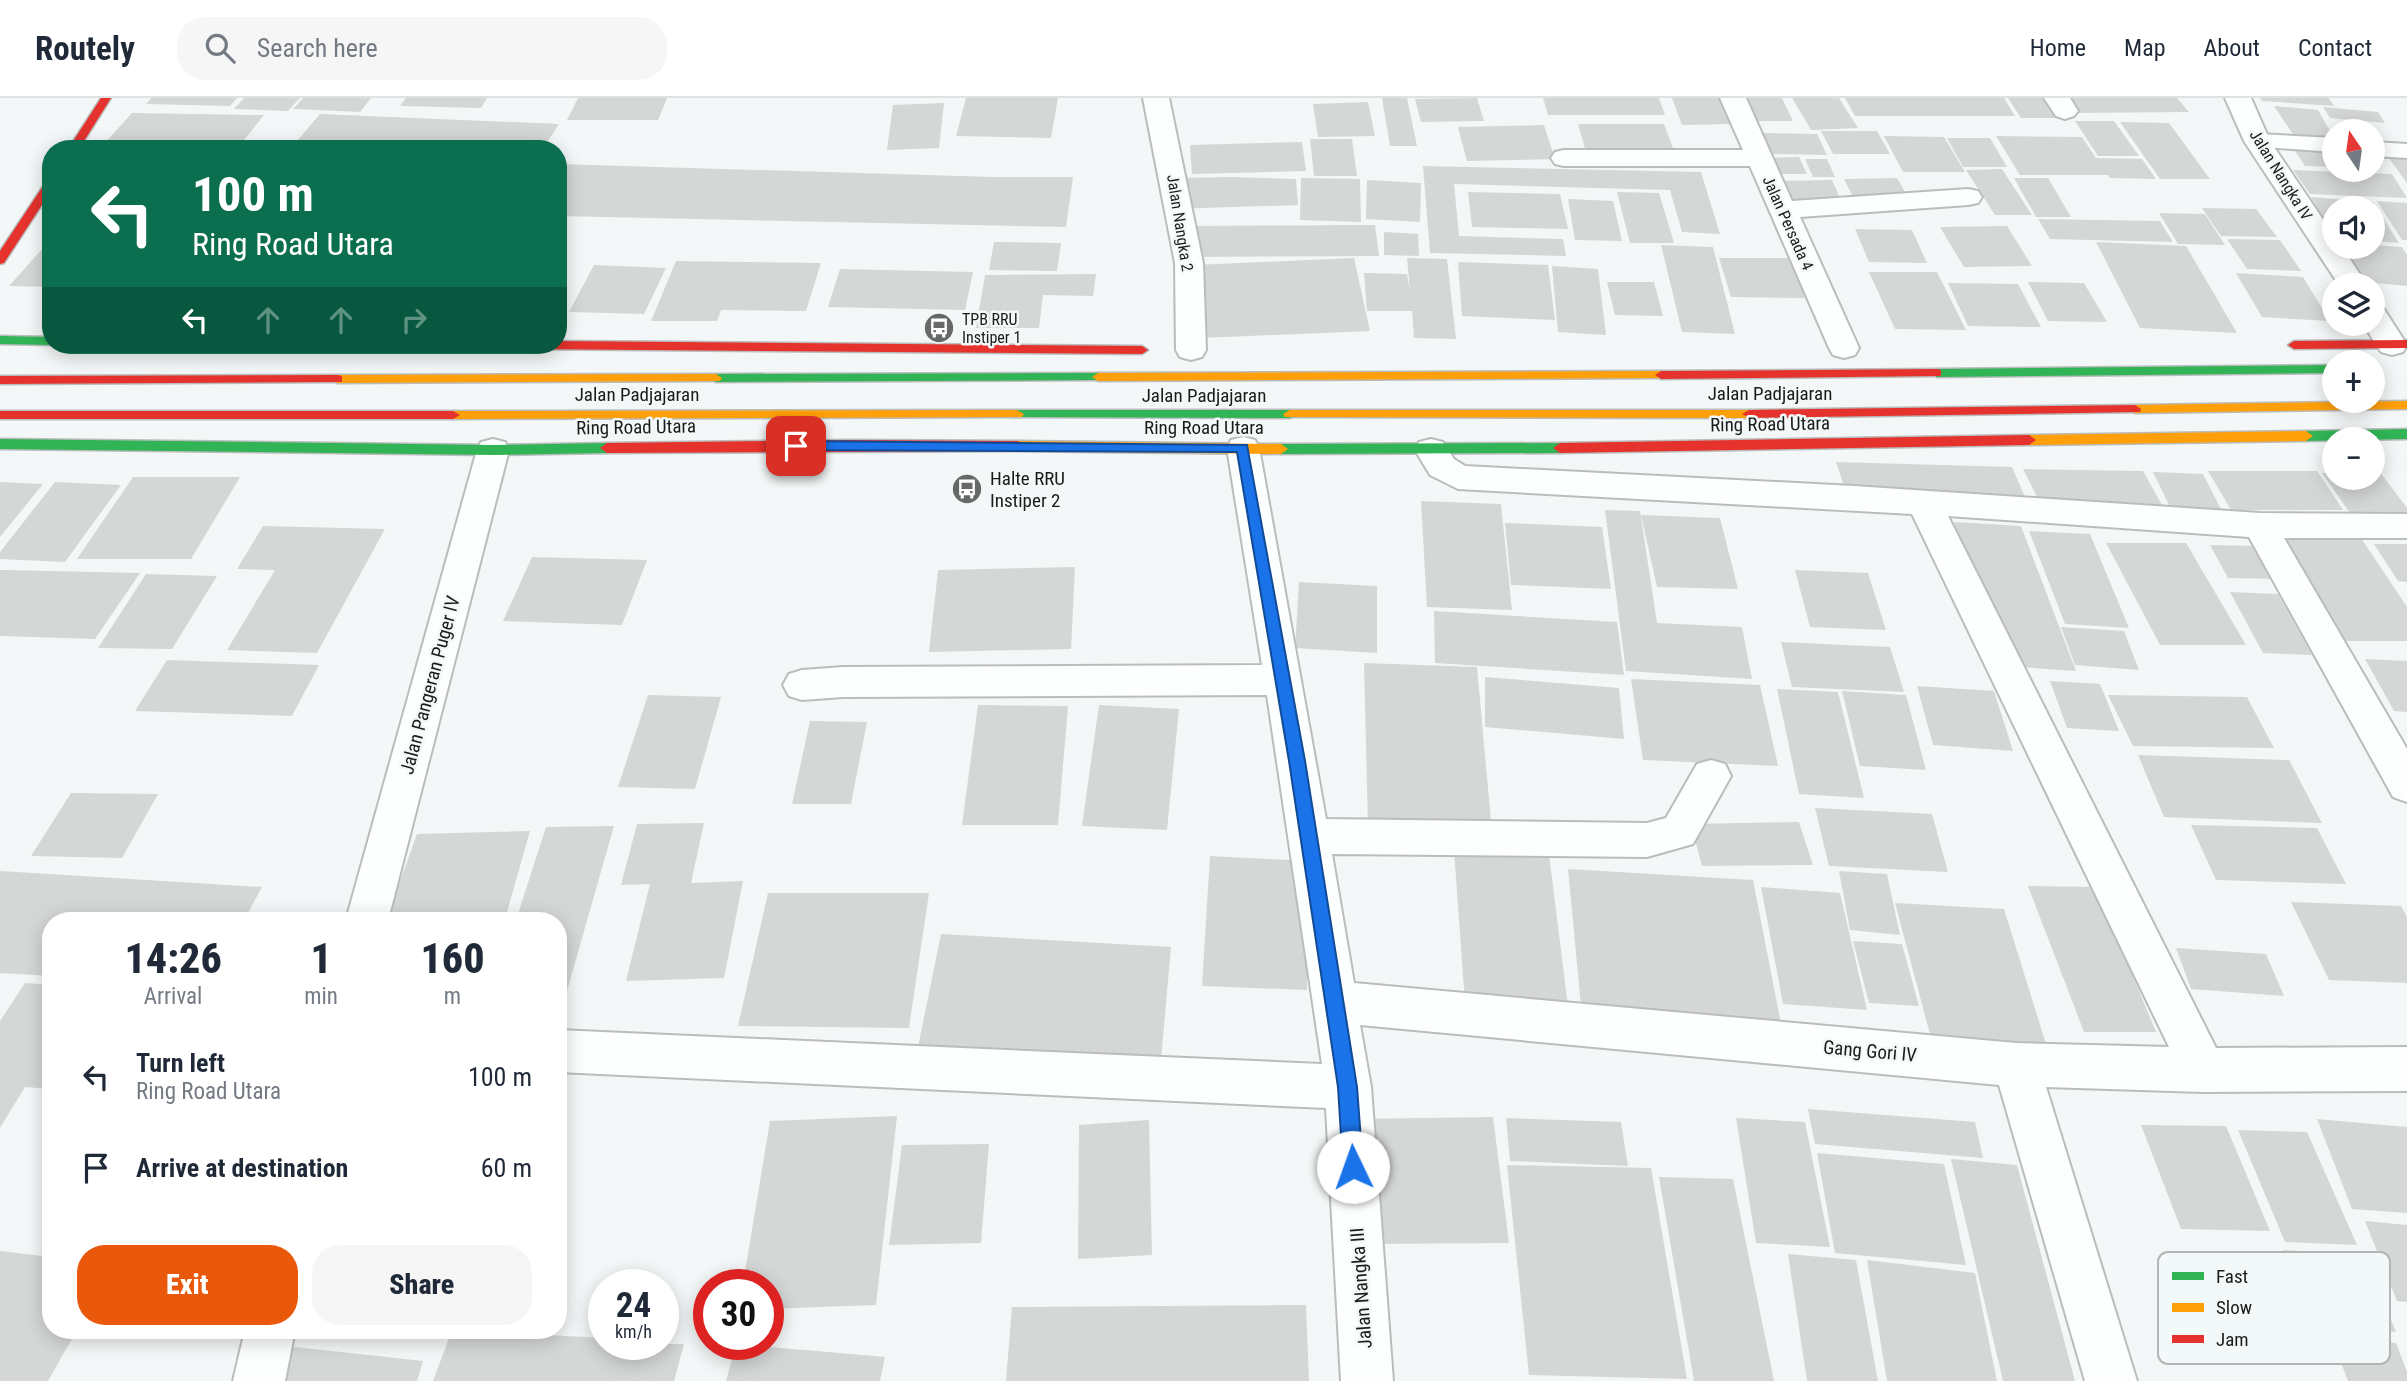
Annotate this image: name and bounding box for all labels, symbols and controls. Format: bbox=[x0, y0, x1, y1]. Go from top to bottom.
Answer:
search box bbox=[177, 17, 667, 80]
text: Routely bbox=[35, 29, 135, 68]
icon: search bbox=[201, 29, 239, 67]
text: Search here bbox=[257, 33, 378, 63]
text: Home bbox=[2030, 34, 2086, 62]
text: Map bbox=[2124, 34, 2166, 62]
text: About bbox=[2204, 34, 2260, 62]
text: Contact bbox=[2298, 34, 2372, 62]
north arrow bbox=[2322, 119, 2385, 182]
map controls bbox=[2322, 119, 2385, 490]
street label: Jalan Nangka IV bbox=[2246, 126, 2316, 224]
text: 100 m bbox=[192, 166, 314, 223]
icon: left bbox=[77, 168, 168, 259]
street label: Jalan Nangka 2 bbox=[1163, 173, 1197, 273]
street label: Jalan Persada 4 bbox=[1759, 173, 1817, 273]
button: sound bbox=[2322, 196, 2385, 259]
text: Ring Road Utara bbox=[192, 225, 394, 263]
button: layers bbox=[2322, 273, 2385, 336]
icon: left bbox=[176, 301, 214, 339]
icon: ahead bbox=[249, 301, 287, 339]
icon: ahead bbox=[322, 301, 360, 339]
icon: right bbox=[395, 301, 433, 339]
place label: TPB RRU Instiper 1 bbox=[962, 310, 1021, 347]
bus stop icon: TPB RRU Instiper 1 bbox=[922, 311, 956, 345]
button: + bbox=[2322, 350, 2385, 413]
street label: Jalan Padjajaran bbox=[1708, 382, 1832, 405]
street label: Jalan Padjajaran bbox=[575, 383, 699, 406]
street label: Jalan Padjajaran bbox=[1142, 384, 1266, 407]
street label: Ring Road Utara bbox=[1710, 411, 1830, 437]
street label: Ring Road Utara bbox=[576, 414, 696, 440]
pin bbox=[766, 416, 826, 476]
street label: Ring Road Utara bbox=[1144, 416, 1264, 439]
icon: arrive bbox=[777, 427, 815, 465]
button: − bbox=[2322, 427, 2385, 490]
place label: Halte RRU Instiper 2 bbox=[990, 467, 1065, 512]
bus stop icon: Halte RRU Instiper 2 bbox=[950, 472, 984, 506]
street label: Jalan Pangeran Puger IV bbox=[395, 593, 465, 777]
text: 14:26 bbox=[124, 934, 222, 983]
text: 1 bbox=[310, 934, 332, 983]
text: 160 bbox=[420, 934, 485, 983]
text: Arrival bbox=[144, 983, 202, 1010]
text: min bbox=[304, 983, 338, 1010]
text: m bbox=[444, 983, 461, 1010]
street label: Gang Gori IV bbox=[1822, 1035, 1918, 1067]
text: Turn left bbox=[136, 1048, 225, 1078]
icon: left bbox=[77, 1058, 115, 1096]
text: 100 m bbox=[468, 1062, 532, 1092]
text: Ring Road Utara bbox=[136, 1078, 281, 1105]
position arrow bbox=[1316, 1130, 1390, 1204]
icon: arrive bbox=[77, 1149, 115, 1187]
text: Arrive at destination bbox=[136, 1153, 348, 1183]
text: 60 m bbox=[481, 1153, 532, 1183]
street label: Jalan Nangka III bbox=[1345, 1227, 1377, 1349]
button: Exit bbox=[77, 1245, 298, 1325]
button: Share bbox=[312, 1245, 532, 1325]
legend bbox=[2158, 1252, 2390, 1364]
text: Fast bbox=[2216, 1265, 2248, 1288]
speed limit sign: 30 bbox=[693, 1269, 784, 1360]
text: 24 bbox=[616, 1285, 651, 1326]
text: Slow bbox=[2216, 1296, 2252, 1319]
text: km/h bbox=[615, 1321, 652, 1342]
text: Jam bbox=[2216, 1328, 2249, 1351]

